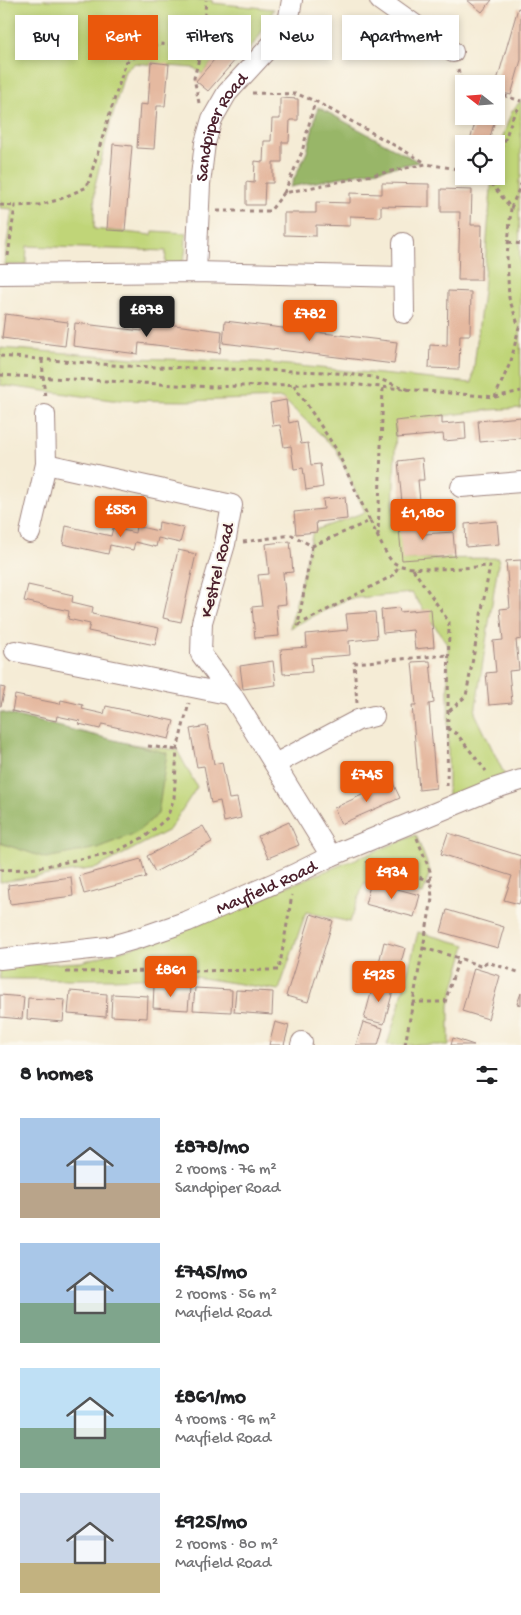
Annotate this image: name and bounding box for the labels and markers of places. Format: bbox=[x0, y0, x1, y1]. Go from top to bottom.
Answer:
pin: £878 bbox=[117, 296, 177, 338]
pin: £782 bbox=[280, 300, 340, 342]
pin: £551 bbox=[91, 496, 151, 538]
pin: £1,180 bbox=[382, 498, 464, 541]
pin: £745 bbox=[337, 760, 397, 803]
pin: £934 bbox=[362, 858, 422, 900]
pin: £861 bbox=[141, 956, 201, 998]
pin: £925 bbox=[349, 960, 409, 1003]

